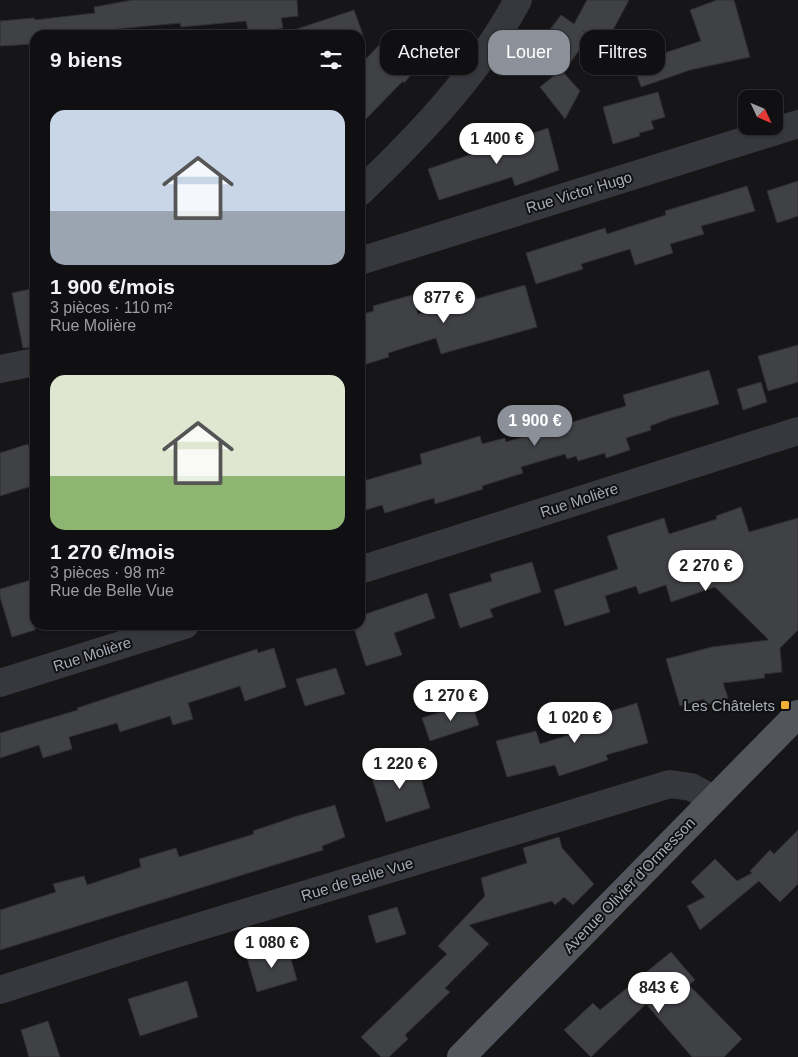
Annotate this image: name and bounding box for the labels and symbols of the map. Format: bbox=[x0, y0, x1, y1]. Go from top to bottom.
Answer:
north arrow bbox=[738, 90, 782, 135]
pin: 1 400 € bbox=[451, 122, 543, 165]
street label: Rue Victor Hugo bbox=[524, 168, 634, 216]
pin: 877 € bbox=[409, 282, 479, 324]
pin: 1 900 € bbox=[489, 404, 581, 447]
street label: Rue Molière bbox=[538, 479, 620, 521]
pin: 2 270 € bbox=[660, 550, 752, 592]
street label: Rue Molière bbox=[51, 633, 133, 675]
pin: 1 270 € bbox=[405, 680, 497, 722]
place label: Les Châtelets bbox=[683, 697, 775, 714]
marker: Les Châtelets bbox=[779, 699, 791, 711]
pin: 1 020 € bbox=[529, 702, 621, 744]
pin: 1 220 € bbox=[354, 748, 446, 790]
street label: Avenue Olivier d'Ormesson bbox=[560, 814, 698, 956]
street label: Rue de Belle Vue bbox=[299, 854, 415, 904]
pin: 1 080 € bbox=[226, 926, 318, 969]
pin: 843 € bbox=[624, 972, 694, 1014]

